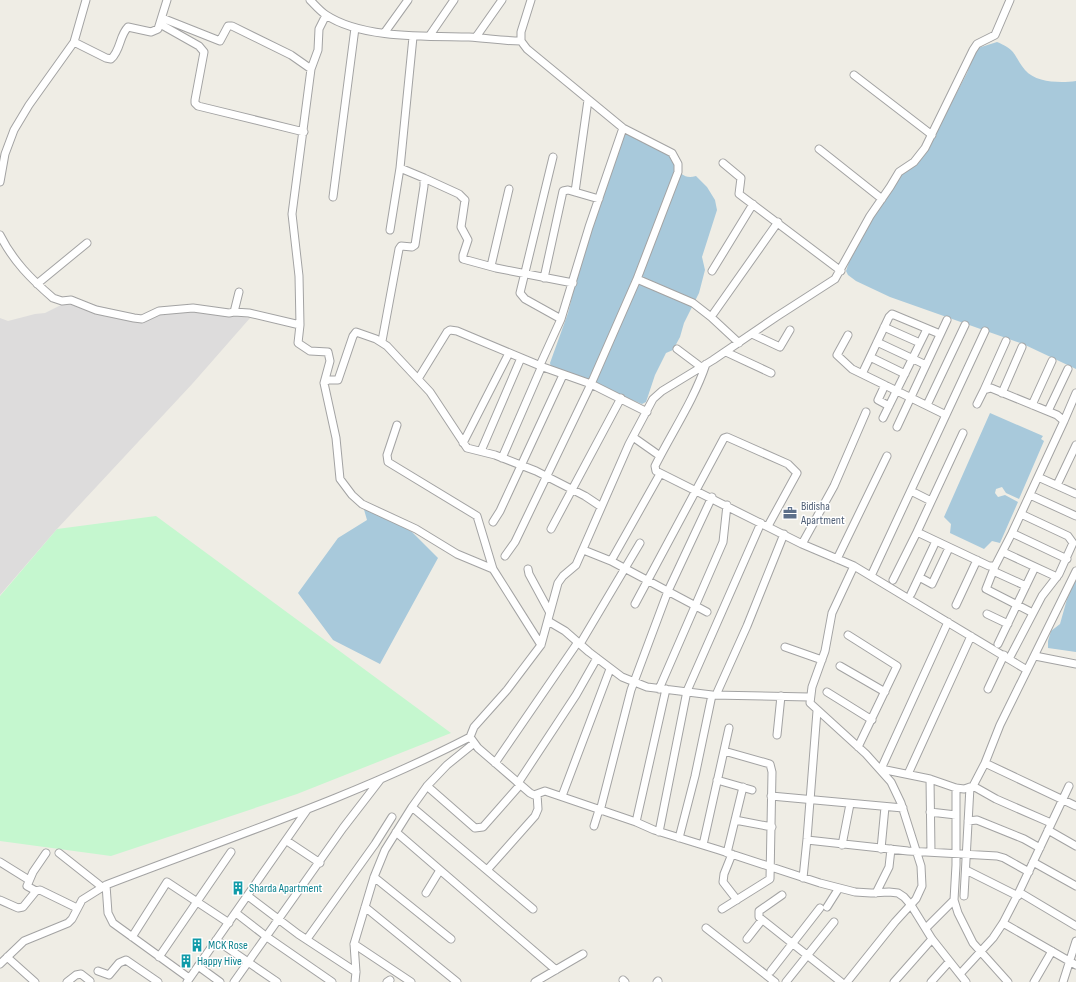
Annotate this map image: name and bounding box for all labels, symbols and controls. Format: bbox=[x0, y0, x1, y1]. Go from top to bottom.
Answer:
place label: Bidisha Apartment bbox=[800, 499, 845, 528]
office icon: Bidisha Apartment bbox=[782, 505, 798, 521]
building icon: Sharda Apartment bbox=[230, 880, 246, 896]
place label: Sharda Apartment bbox=[249, 881, 323, 896]
building icon: MCK Rose bbox=[189, 937, 205, 953]
place label: MCK Rose bbox=[208, 938, 248, 953]
building icon: Happy Hive bbox=[178, 953, 194, 969]
place label: Happy Hive bbox=[197, 954, 242, 969]

